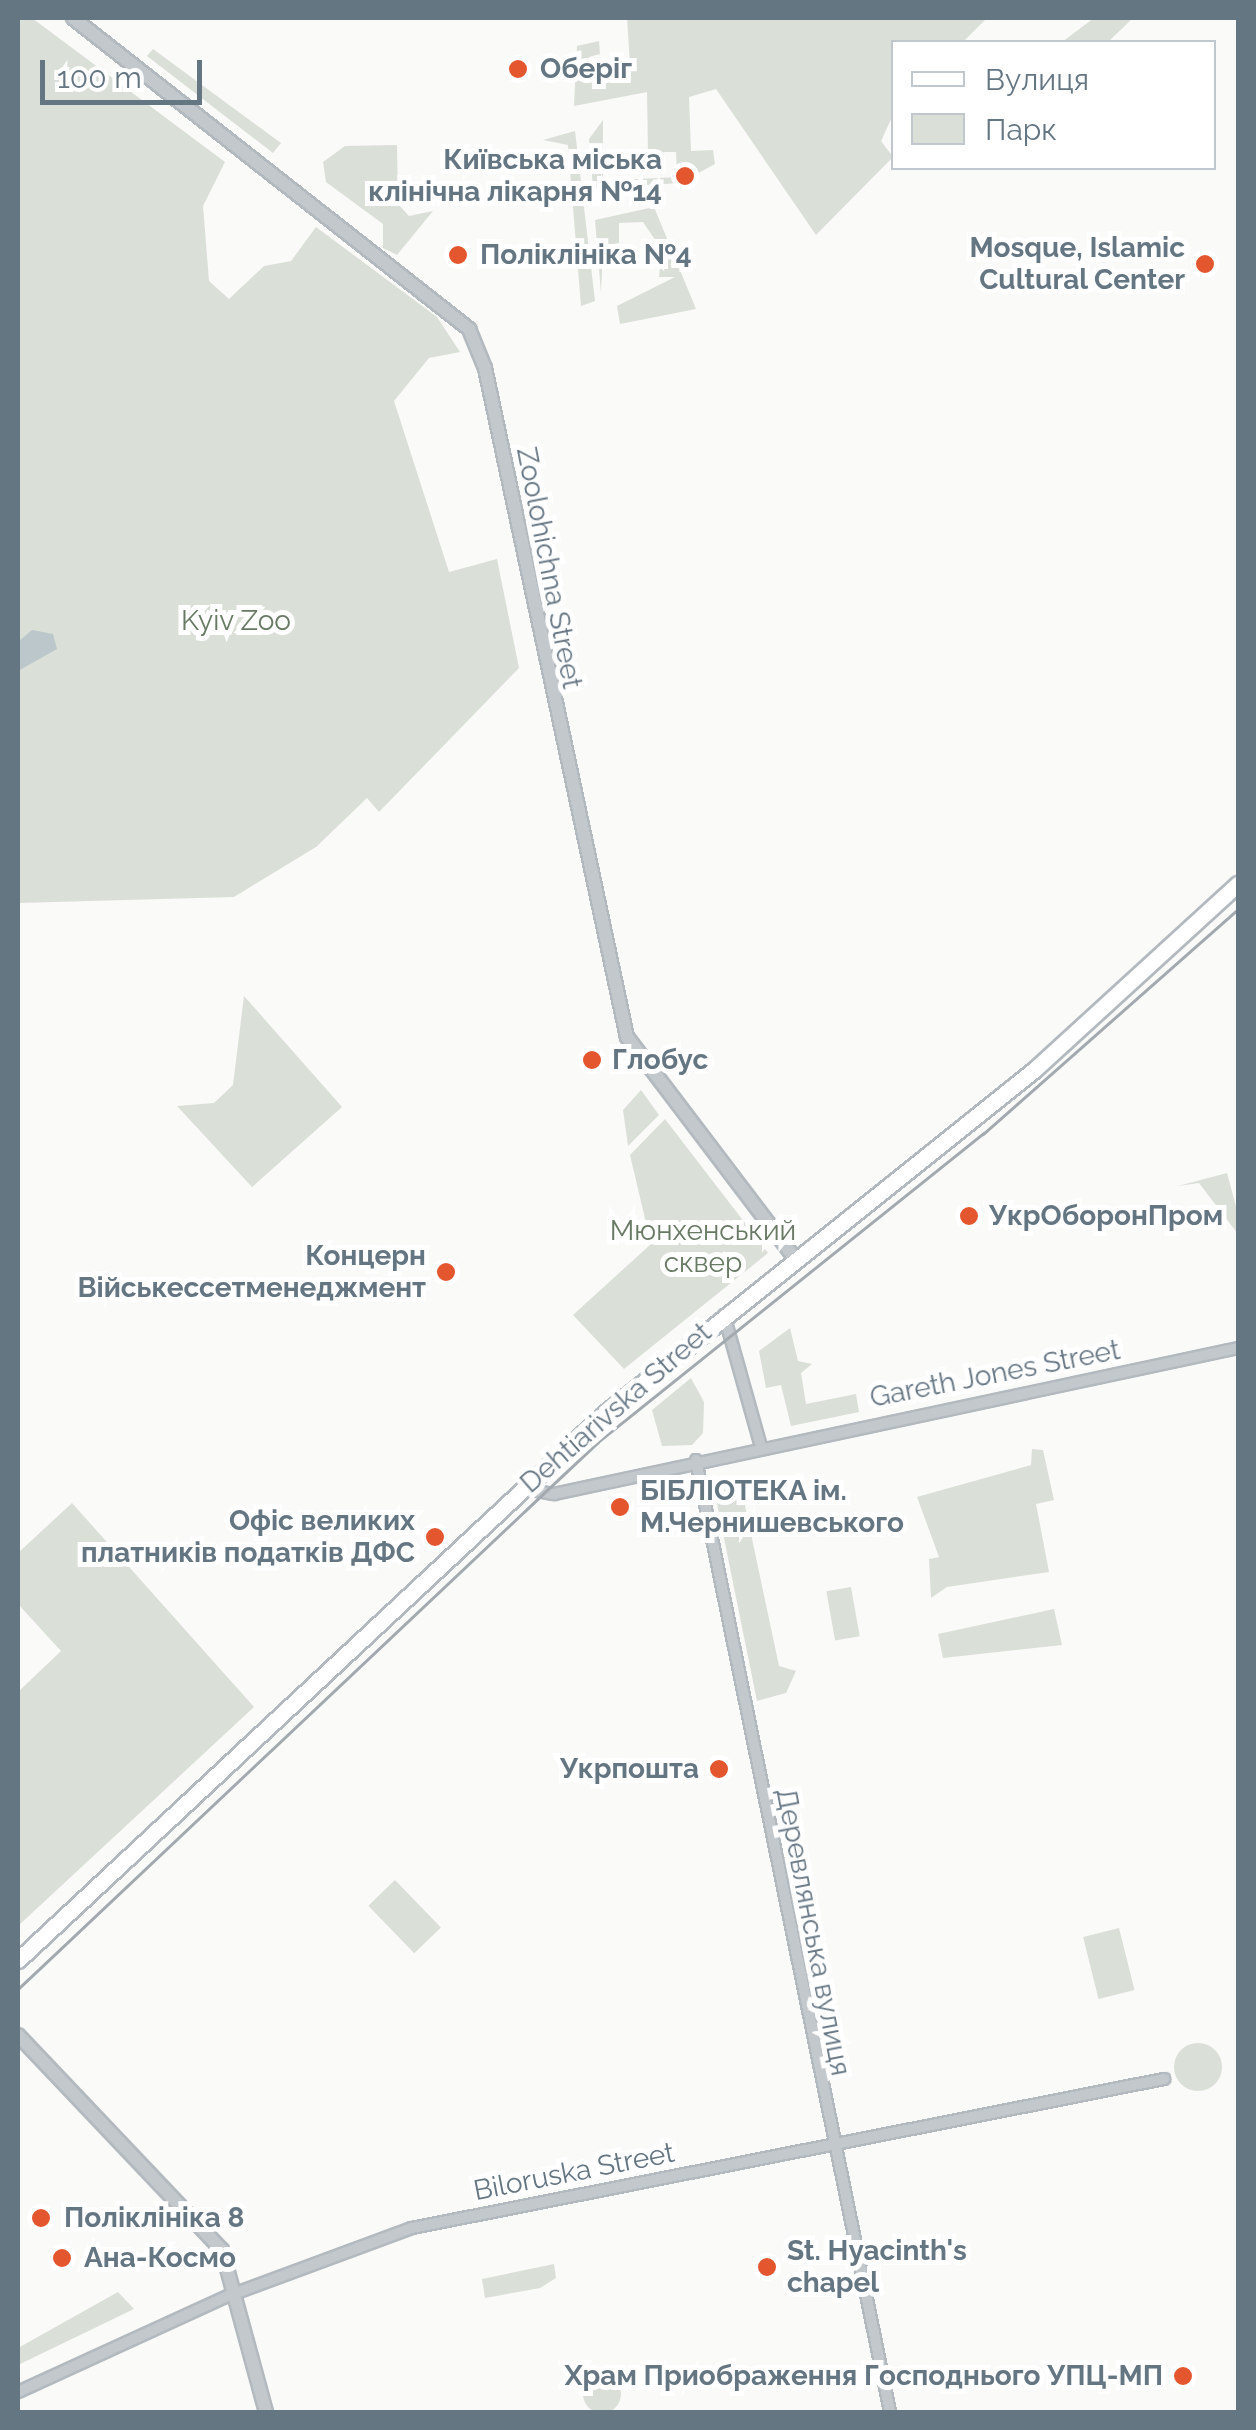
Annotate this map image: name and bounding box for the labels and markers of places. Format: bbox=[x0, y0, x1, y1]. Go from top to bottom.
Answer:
place label: Оберіг bbox=[540, 52, 632, 86]
marker: Оберіг bbox=[505, 56, 531, 82]
place label: Київська міська клінічна лікарня №14 bbox=[368, 143, 662, 209]
marker: Київська міська клінічна лікарня №14 bbox=[672, 163, 698, 189]
place label: Mosque, Islamic Cultural Center bbox=[970, 231, 1185, 297]
place label: Поліклініка №4 bbox=[480, 238, 692, 272]
marker: Поліклініка №4 bbox=[445, 242, 471, 268]
marker: Mosque, Islamic Cultural Center bbox=[1194, 253, 1216, 275]
place label: Глобус bbox=[612, 1043, 708, 1077]
marker: Глобус bbox=[581, 1049, 603, 1071]
place label: УкрОборонПром bbox=[989, 1199, 1223, 1233]
marker: УкрОборонПром bbox=[958, 1205, 980, 1227]
place label: Концерн Військессетменеджмент bbox=[77, 1239, 426, 1305]
marker: Концерн Військессетменеджмент bbox=[435, 1261, 457, 1283]
place label: БІБЛІОТЕКА ім. М.Чернишевського bbox=[640, 1474, 904, 1540]
marker: БІБЛІОТЕКА ім. М.Чернишевського bbox=[609, 1496, 631, 1518]
place label: Офіс великих платників податків ДФС bbox=[81, 1504, 415, 1570]
marker: Офіс великих платників податків ДФС bbox=[424, 1526, 446, 1548]
place label: Укрпошта bbox=[560, 1752, 699, 1786]
marker: Укрпошта bbox=[708, 1758, 730, 1780]
place label: Поліклініка 8 bbox=[64, 2201, 244, 2235]
marker: Поліклініка 8 bbox=[28, 2205, 54, 2231]
place label: St. Hyacinth's chapel bbox=[787, 2234, 967, 2300]
place label: Ана-Космо bbox=[84, 2241, 236, 2275]
marker: Ана-Космо bbox=[49, 2245, 75, 2271]
marker: St. Hyacinth's chapel bbox=[756, 2256, 778, 2278]
place label: Храм Приображення Господнього УПЦ-МП bbox=[565, 2359, 1163, 2393]
marker: Храм Приображення Господнього УПЦ-МП bbox=[1172, 2365, 1194, 2387]

